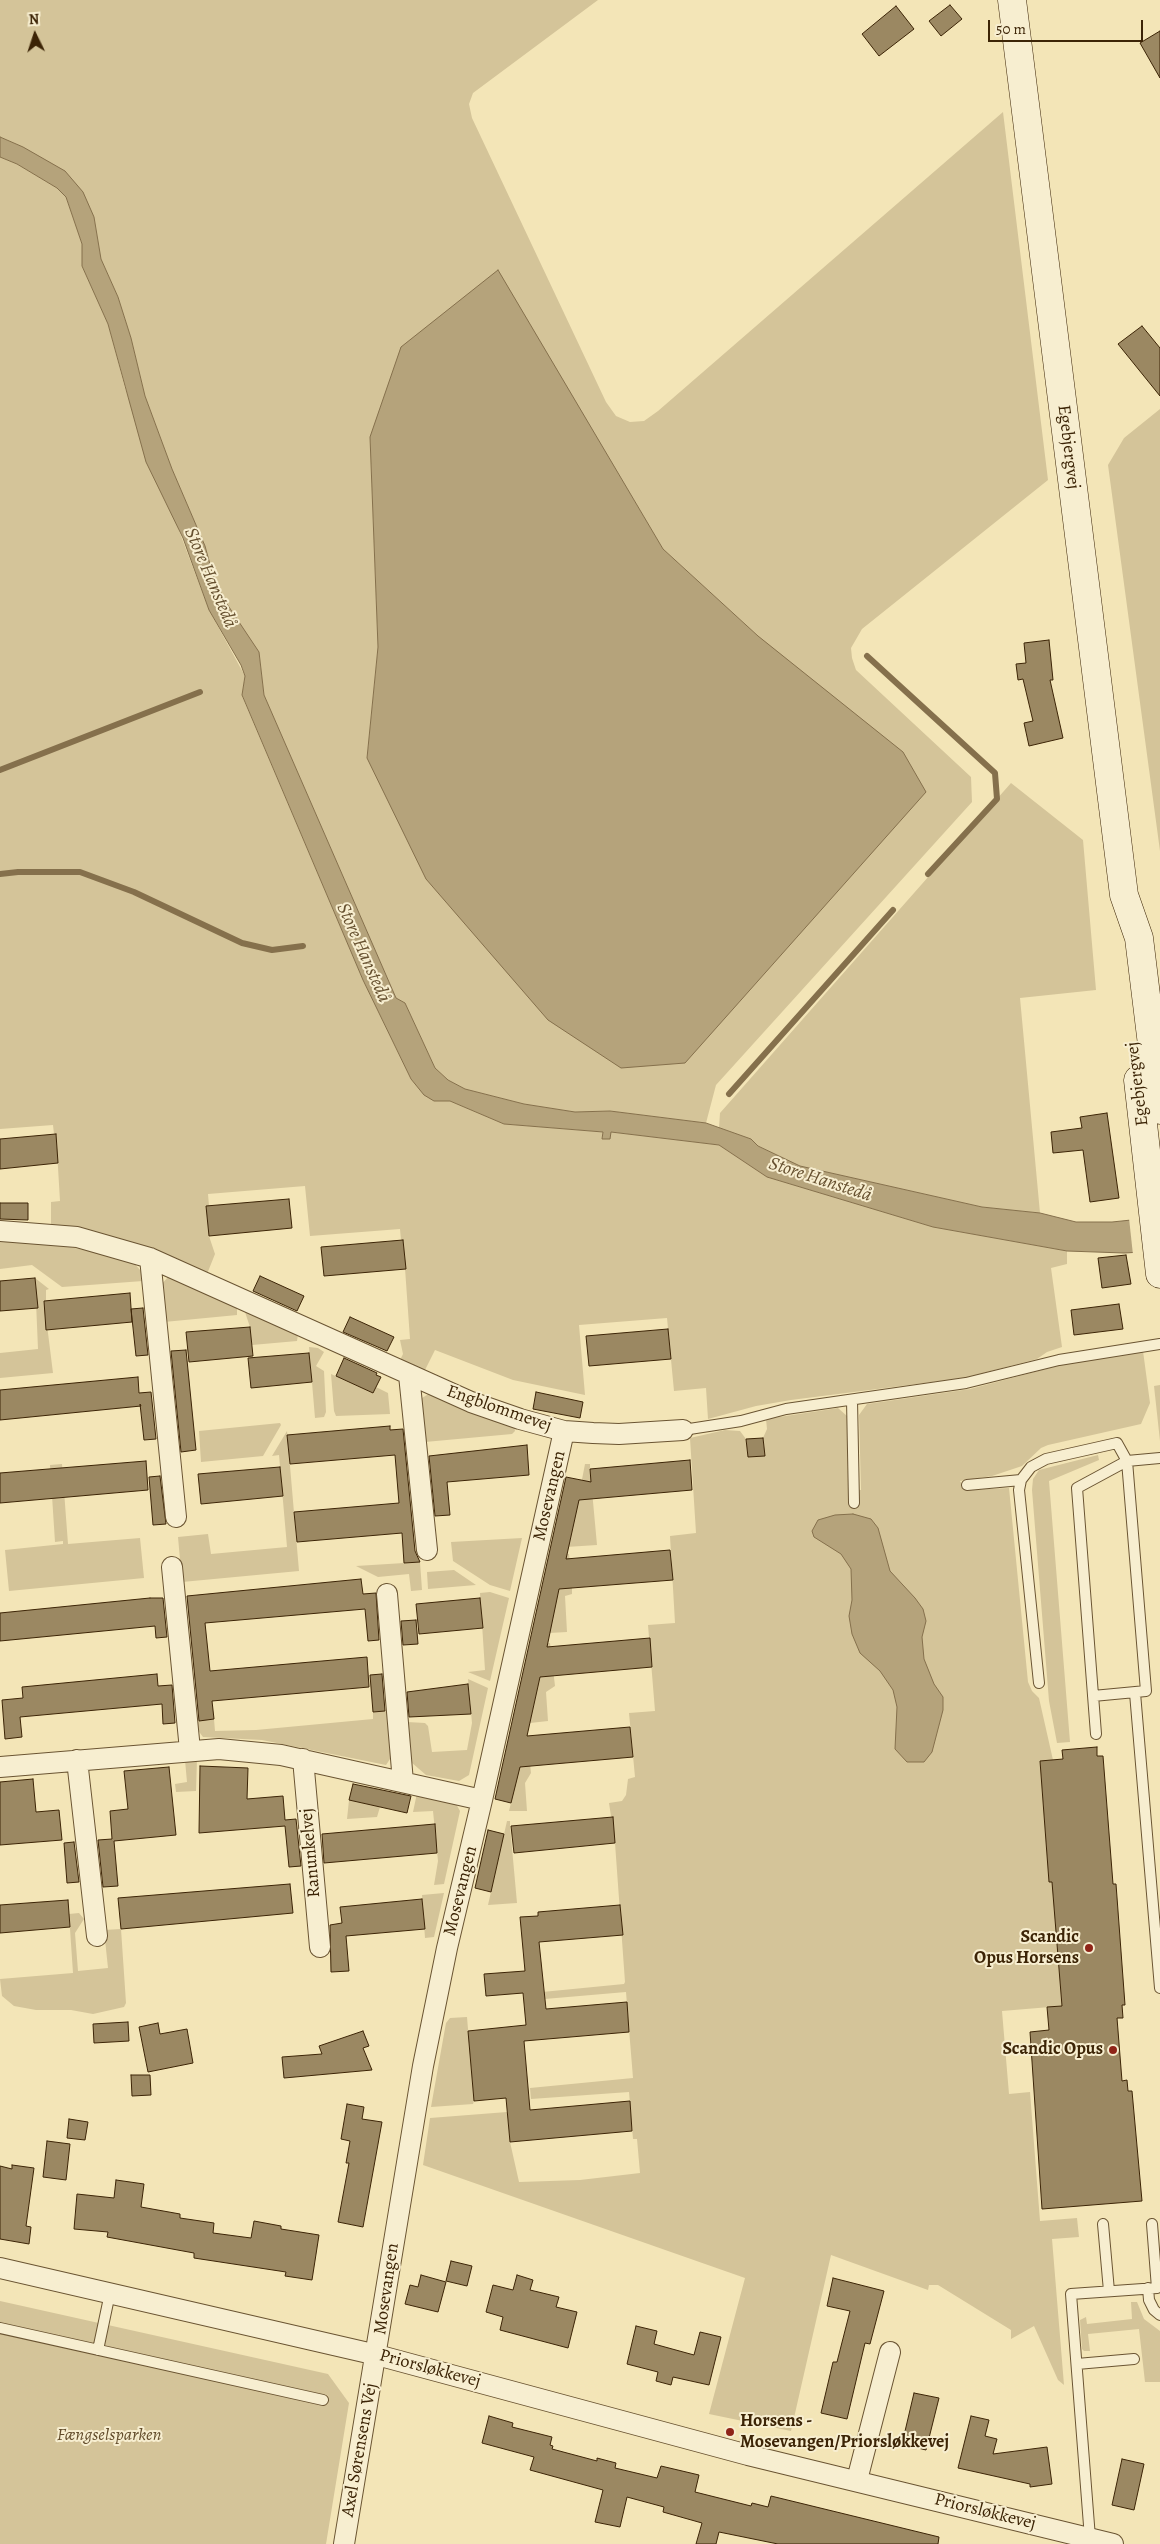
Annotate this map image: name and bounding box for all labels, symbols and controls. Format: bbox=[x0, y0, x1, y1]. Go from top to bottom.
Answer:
north arrow bbox=[10, 10, 60, 60]
text: N bbox=[28, 10, 40, 29]
scale bar bbox=[990, 10, 1145, 42]
text: 50 m bbox=[996, 19, 1026, 39]
street label: Egebjergvej bbox=[1052, 404, 1084, 490]
water label: Store Hanstedå bbox=[179, 524, 241, 632]
water label: Store Hanstedå bbox=[331, 900, 395, 1006]
street label: Egebjergvej bbox=[1122, 1041, 1154, 1127]
water label: Store Hanstedå bbox=[766, 1153, 874, 1207]
street label: Engblommevej bbox=[444, 1381, 554, 1437]
street label: Mosevangen bbox=[529, 1449, 571, 1543]
street label: Ranunkelvej bbox=[296, 1807, 326, 1899]
street label: Mosevangen bbox=[439, 1844, 483, 1938]
place label: Scandic Opus Horsens bbox=[974, 1927, 1079, 1970]
marker: Scandic Opus Horsens bbox=[1083, 1942, 1095, 1954]
place label: Scandic Opus bbox=[1002, 2039, 1103, 2061]
marker: Scandic Opus bbox=[1107, 2044, 1119, 2056]
street label: Mosevangen bbox=[370, 2242, 404, 2336]
street label: Priorsløkkevej bbox=[377, 2345, 483, 2393]
street label: Axel Sørensens Vej bbox=[338, 2381, 382, 2519]
place label: Horsens - Mosevangen/Priorsløkkevej bbox=[740, 2411, 949, 2454]
park label: Fængselsparken bbox=[57, 2425, 161, 2447]
marker: Horsens - Mosevangen/Priorsløkkevej bbox=[724, 2426, 736, 2438]
street label: Priorsløkkevej bbox=[932, 2489, 1038, 2535]

